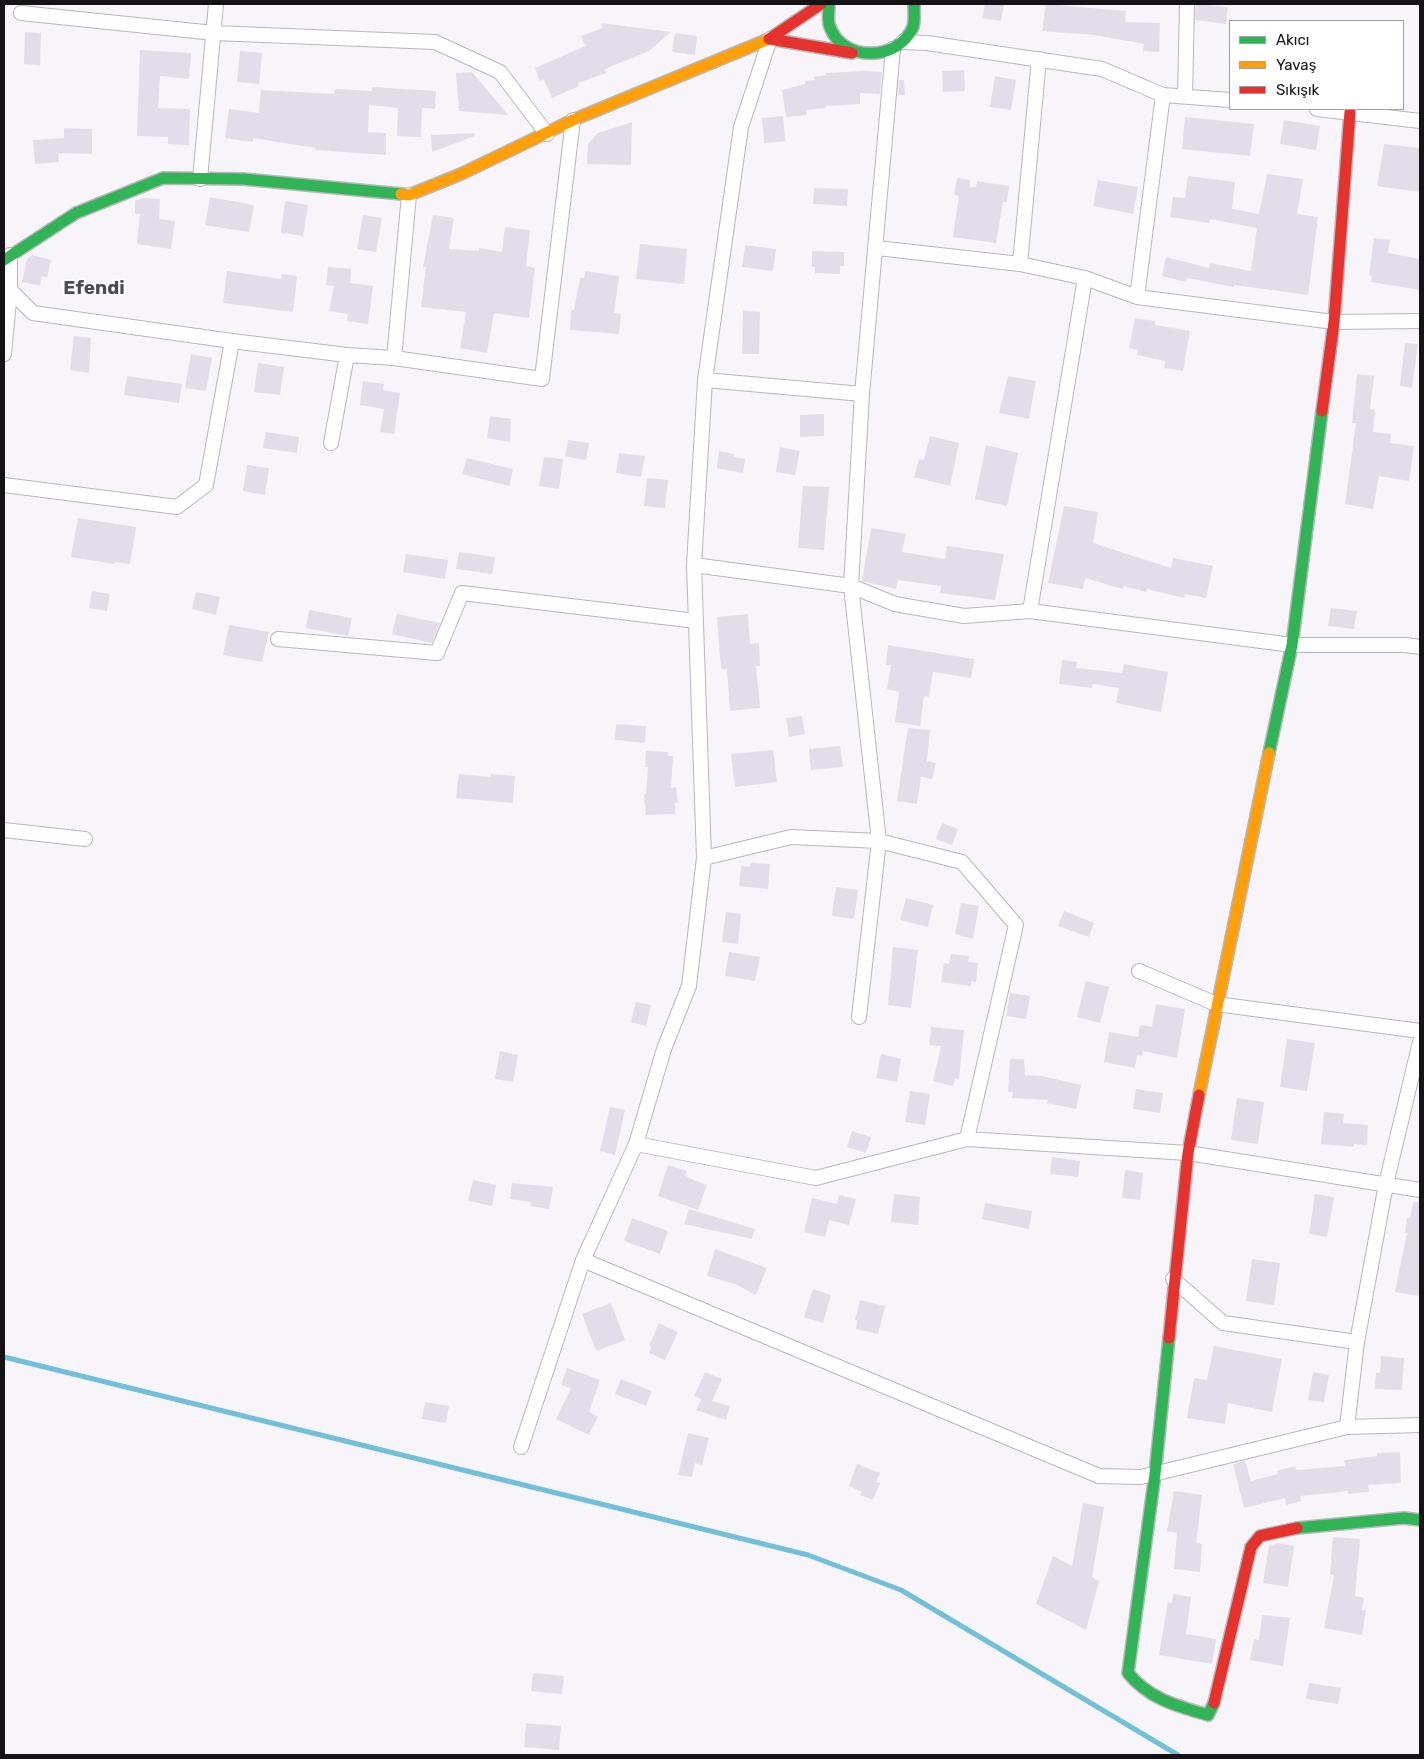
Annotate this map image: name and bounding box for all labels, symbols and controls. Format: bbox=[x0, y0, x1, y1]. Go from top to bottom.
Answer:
legend bbox=[1229, 20, 1404, 110]
text: Akıcı bbox=[1276, 31, 1309, 49]
text: Yavaş bbox=[1276, 56, 1316, 74]
text: Sıkışık bbox=[1276, 81, 1319, 99]
district label: Efendi bbox=[63, 278, 125, 300]

